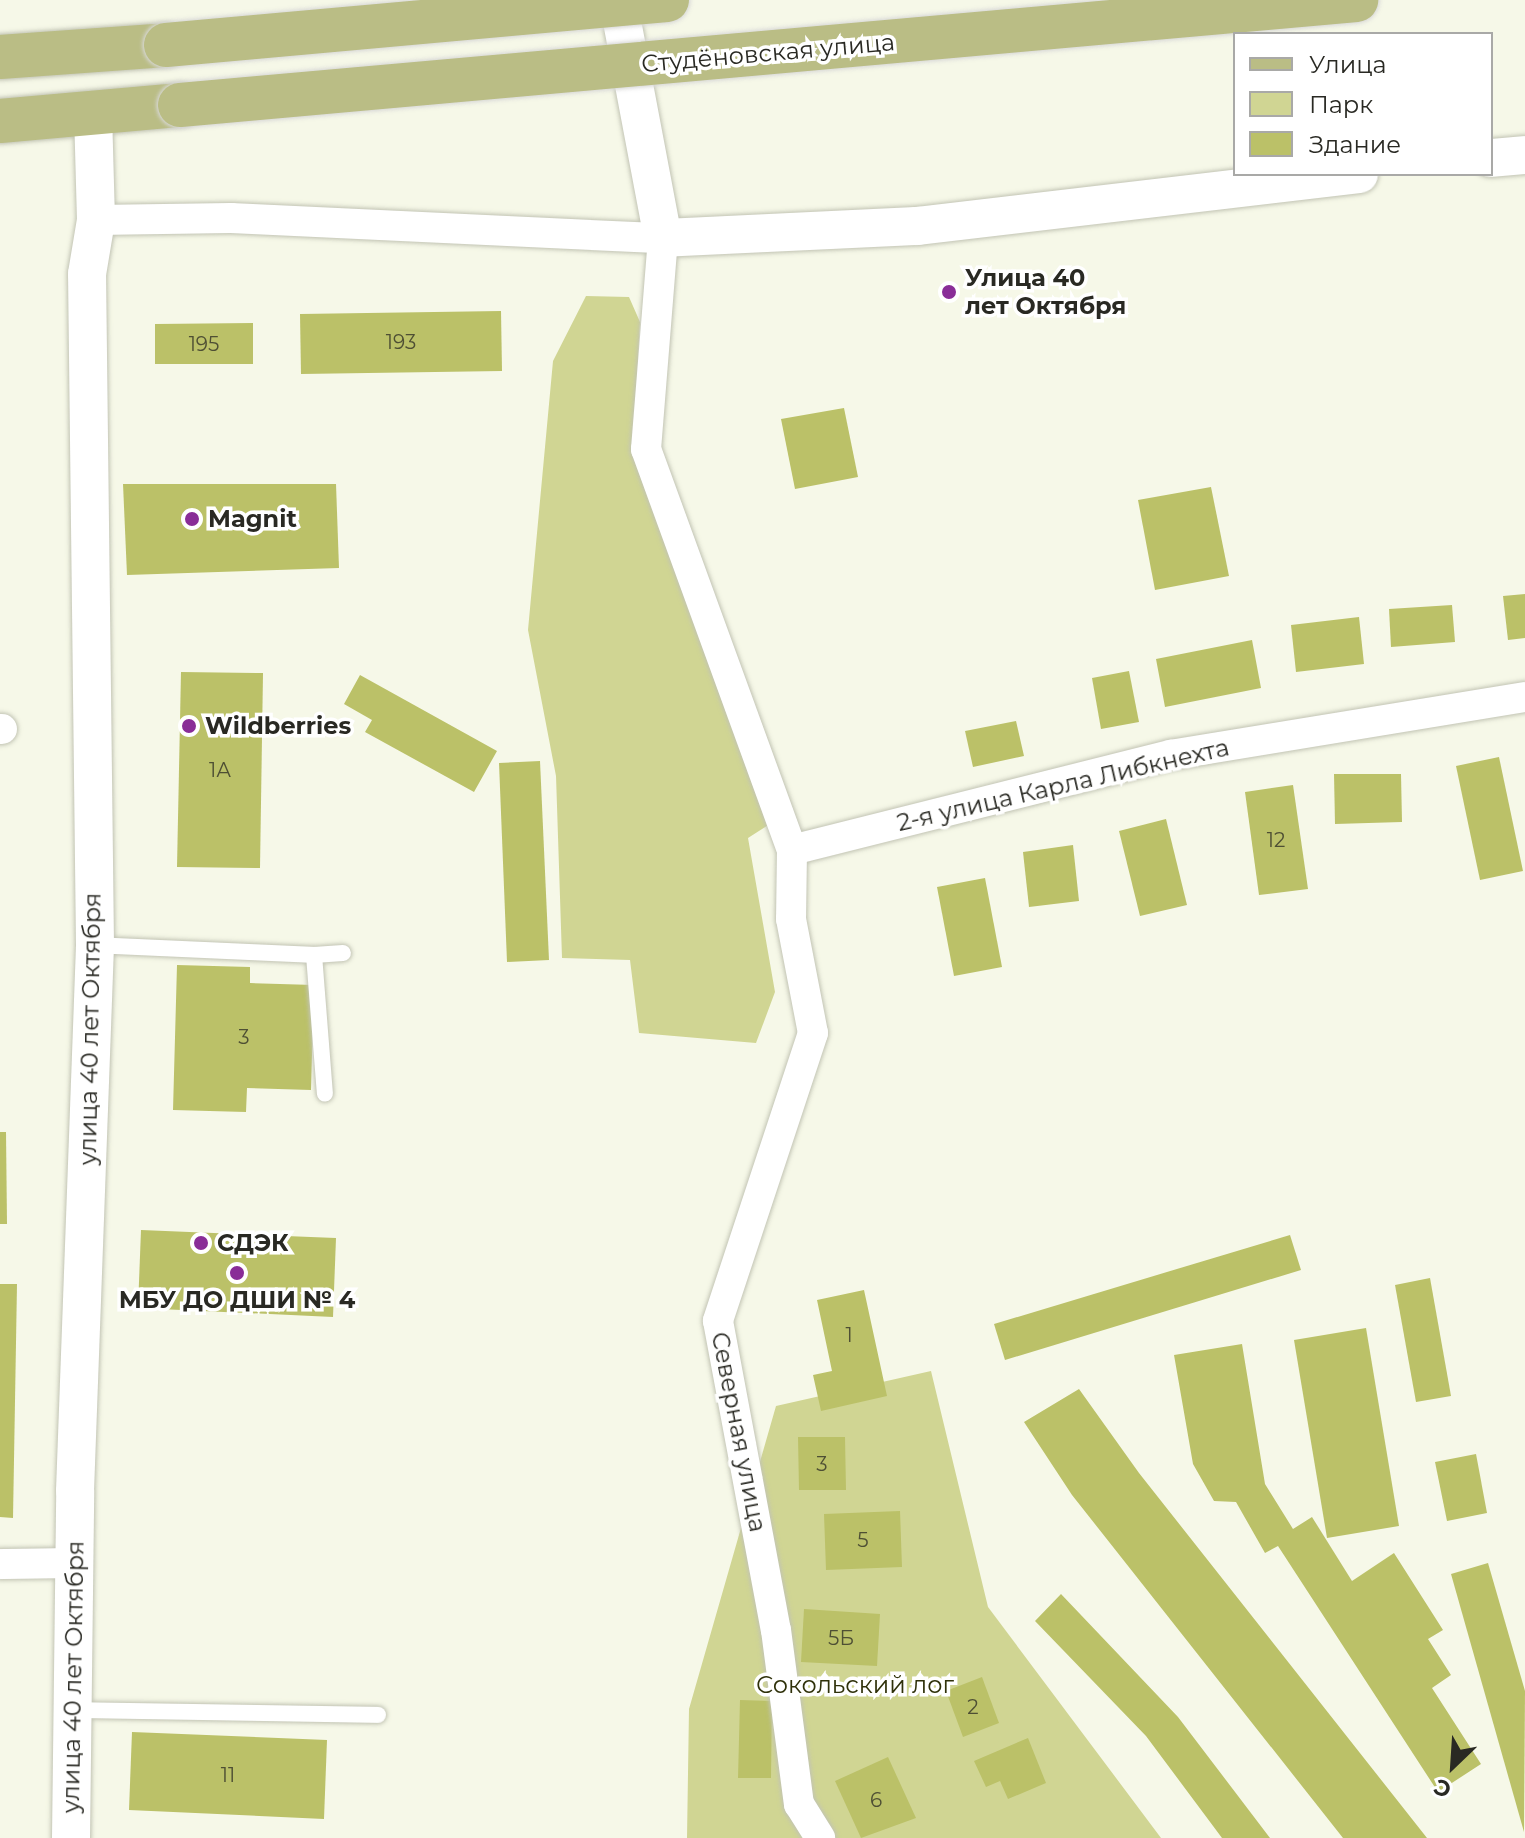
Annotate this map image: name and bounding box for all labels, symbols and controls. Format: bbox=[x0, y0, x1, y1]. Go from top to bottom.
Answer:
street label: Студёновская улица bbox=[640, 28, 896, 78]
legend bbox=[1233, 32, 1493, 176]
text: Улица bbox=[1309, 50, 1387, 79]
text: Парк bbox=[1309, 90, 1373, 119]
text: Здание bbox=[1309, 130, 1401, 159]
place label: Улица 40 лет Октября bbox=[965, 264, 1126, 320]
marker: Улица 40 лет Октября bbox=[940, 283, 958, 301]
house number: 193 bbox=[386, 330, 416, 354]
house number: 195 bbox=[189, 332, 219, 356]
place label: Magnit bbox=[208, 505, 297, 533]
marker: Magnit bbox=[183, 510, 201, 528]
place label: Wildberries bbox=[205, 712, 351, 740]
marker: Wildberries bbox=[180, 717, 198, 735]
street label: 2-я улица Карла Либкнехта bbox=[894, 733, 1232, 837]
house number: 1А bbox=[209, 758, 231, 782]
house number: 12 bbox=[1267, 828, 1285, 852]
street label: улица 40 лет Октября bbox=[73, 893, 107, 1165]
house number: 3 bbox=[238, 1025, 250, 1049]
place label: СДЭК bbox=[217, 1229, 289, 1257]
marker: СДЭК bbox=[192, 1234, 210, 1252]
marker: МБУ ДО ДШИ № 4 bbox=[228, 1264, 246, 1282]
place label: МБУ ДО ДШИ № 4 bbox=[119, 1286, 355, 1314]
house number: 1 bbox=[845, 1323, 853, 1347]
street label: Северная улица bbox=[705, 1329, 773, 1535]
house number: 3 bbox=[816, 1452, 828, 1476]
house number: 5 bbox=[857, 1528, 869, 1552]
street label: улица 40 лет Октября bbox=[56, 1541, 90, 1813]
house number: 5Б bbox=[828, 1626, 854, 1650]
park label: Сокольский лог bbox=[756, 1671, 954, 1699]
house number: 2 bbox=[967, 1695, 979, 1719]
north arrow bbox=[1413, 1726, 1493, 1806]
house number: 11 bbox=[221, 1763, 235, 1787]
text: С bbox=[1430, 1773, 1456, 1804]
house number: 6 bbox=[870, 1788, 882, 1812]

